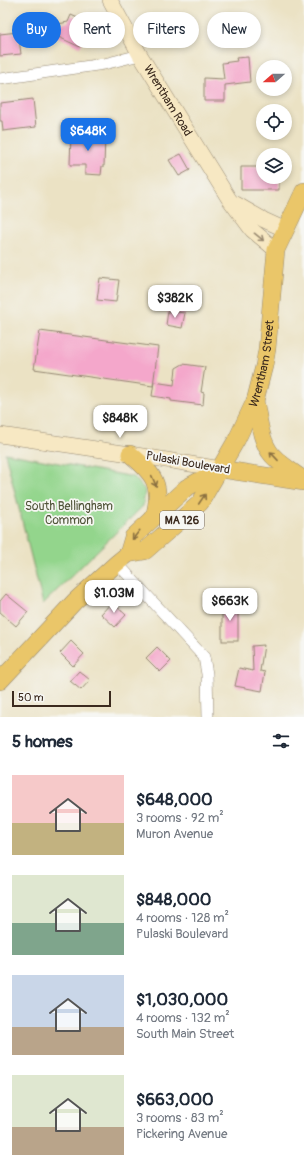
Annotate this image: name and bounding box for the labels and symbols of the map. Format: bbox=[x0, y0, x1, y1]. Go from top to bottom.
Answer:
north arrow bbox=[256, 60, 292, 96]
street label: Wrentham Road bbox=[140, 62, 196, 139]
pin: $648K bbox=[60, 118, 116, 152]
one-way arrow bbox=[254, 232, 265, 241]
pin: $382K bbox=[147, 285, 203, 319]
street label: Wrentham Street bbox=[246, 319, 277, 410]
pin: $848K bbox=[92, 405, 148, 439]
street label: Pulaski Boulevard bbox=[145, 448, 231, 478]
one-way arrow bbox=[269, 451, 279, 461]
one-way arrow bbox=[151, 475, 158, 487]
one-way arrow bbox=[198, 494, 206, 505]
park label: South Bellingham Common bbox=[25, 499, 113, 528]
road number: MA 126 bbox=[160, 511, 204, 529]
one-way arrow bbox=[132, 530, 140, 541]
pin: $1.03M bbox=[81, 580, 147, 614]
pin: $663K bbox=[202, 588, 258, 622]
scale bar bbox=[12, 689, 111, 708]

